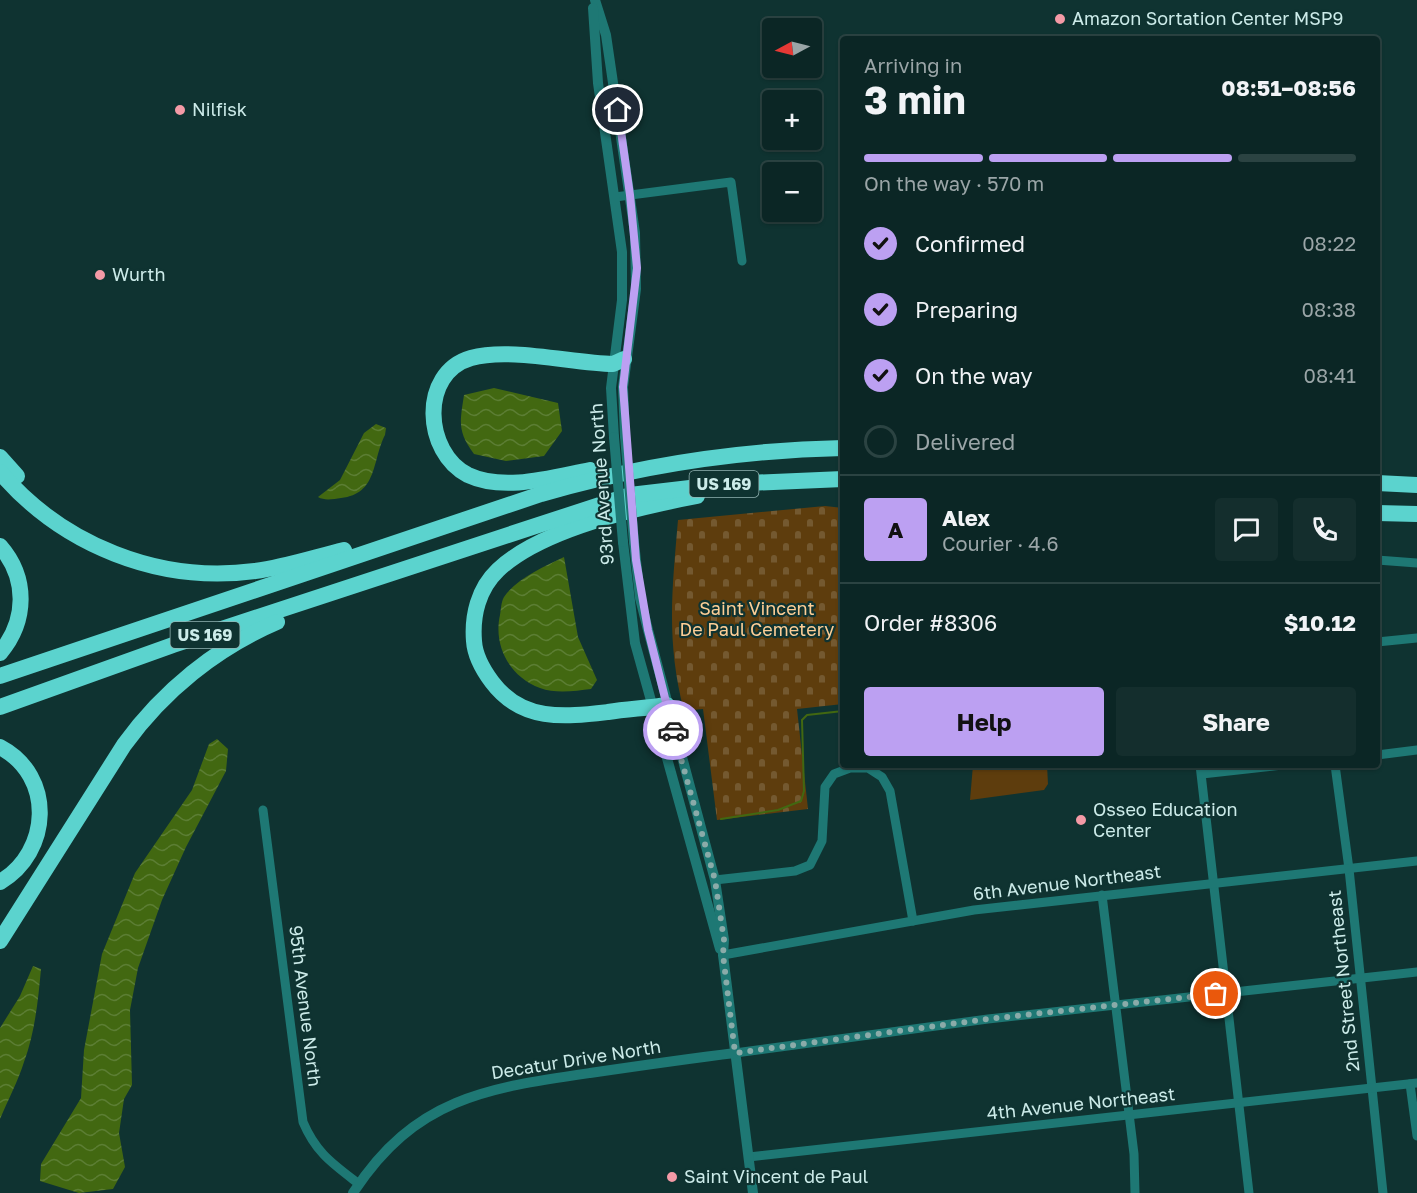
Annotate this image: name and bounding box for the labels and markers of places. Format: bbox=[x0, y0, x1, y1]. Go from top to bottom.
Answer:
place label: Amazon Sortation Center MSP9 bbox=[1072, 7, 1343, 29]
marker: Amazon Sortation Center MSP9 bbox=[1053, 12, 1067, 26]
pin bbox=[592, 84, 643, 135]
place label: Nilfisk bbox=[192, 98, 247, 120]
marker: Nilfisk bbox=[173, 103, 187, 117]
place label: Wurth bbox=[112, 263, 165, 285]
marker: Wurth bbox=[93, 268, 107, 282]
place label: Osseo Education Center bbox=[1093, 798, 1238, 841]
marker: Osseo Education Center bbox=[1074, 813, 1088, 827]
pin bbox=[1190, 968, 1241, 1019]
place label: Saint Vincent de Paul bbox=[684, 1165, 869, 1187]
marker: Saint Vincent de Paul bbox=[665, 1170, 679, 1184]

